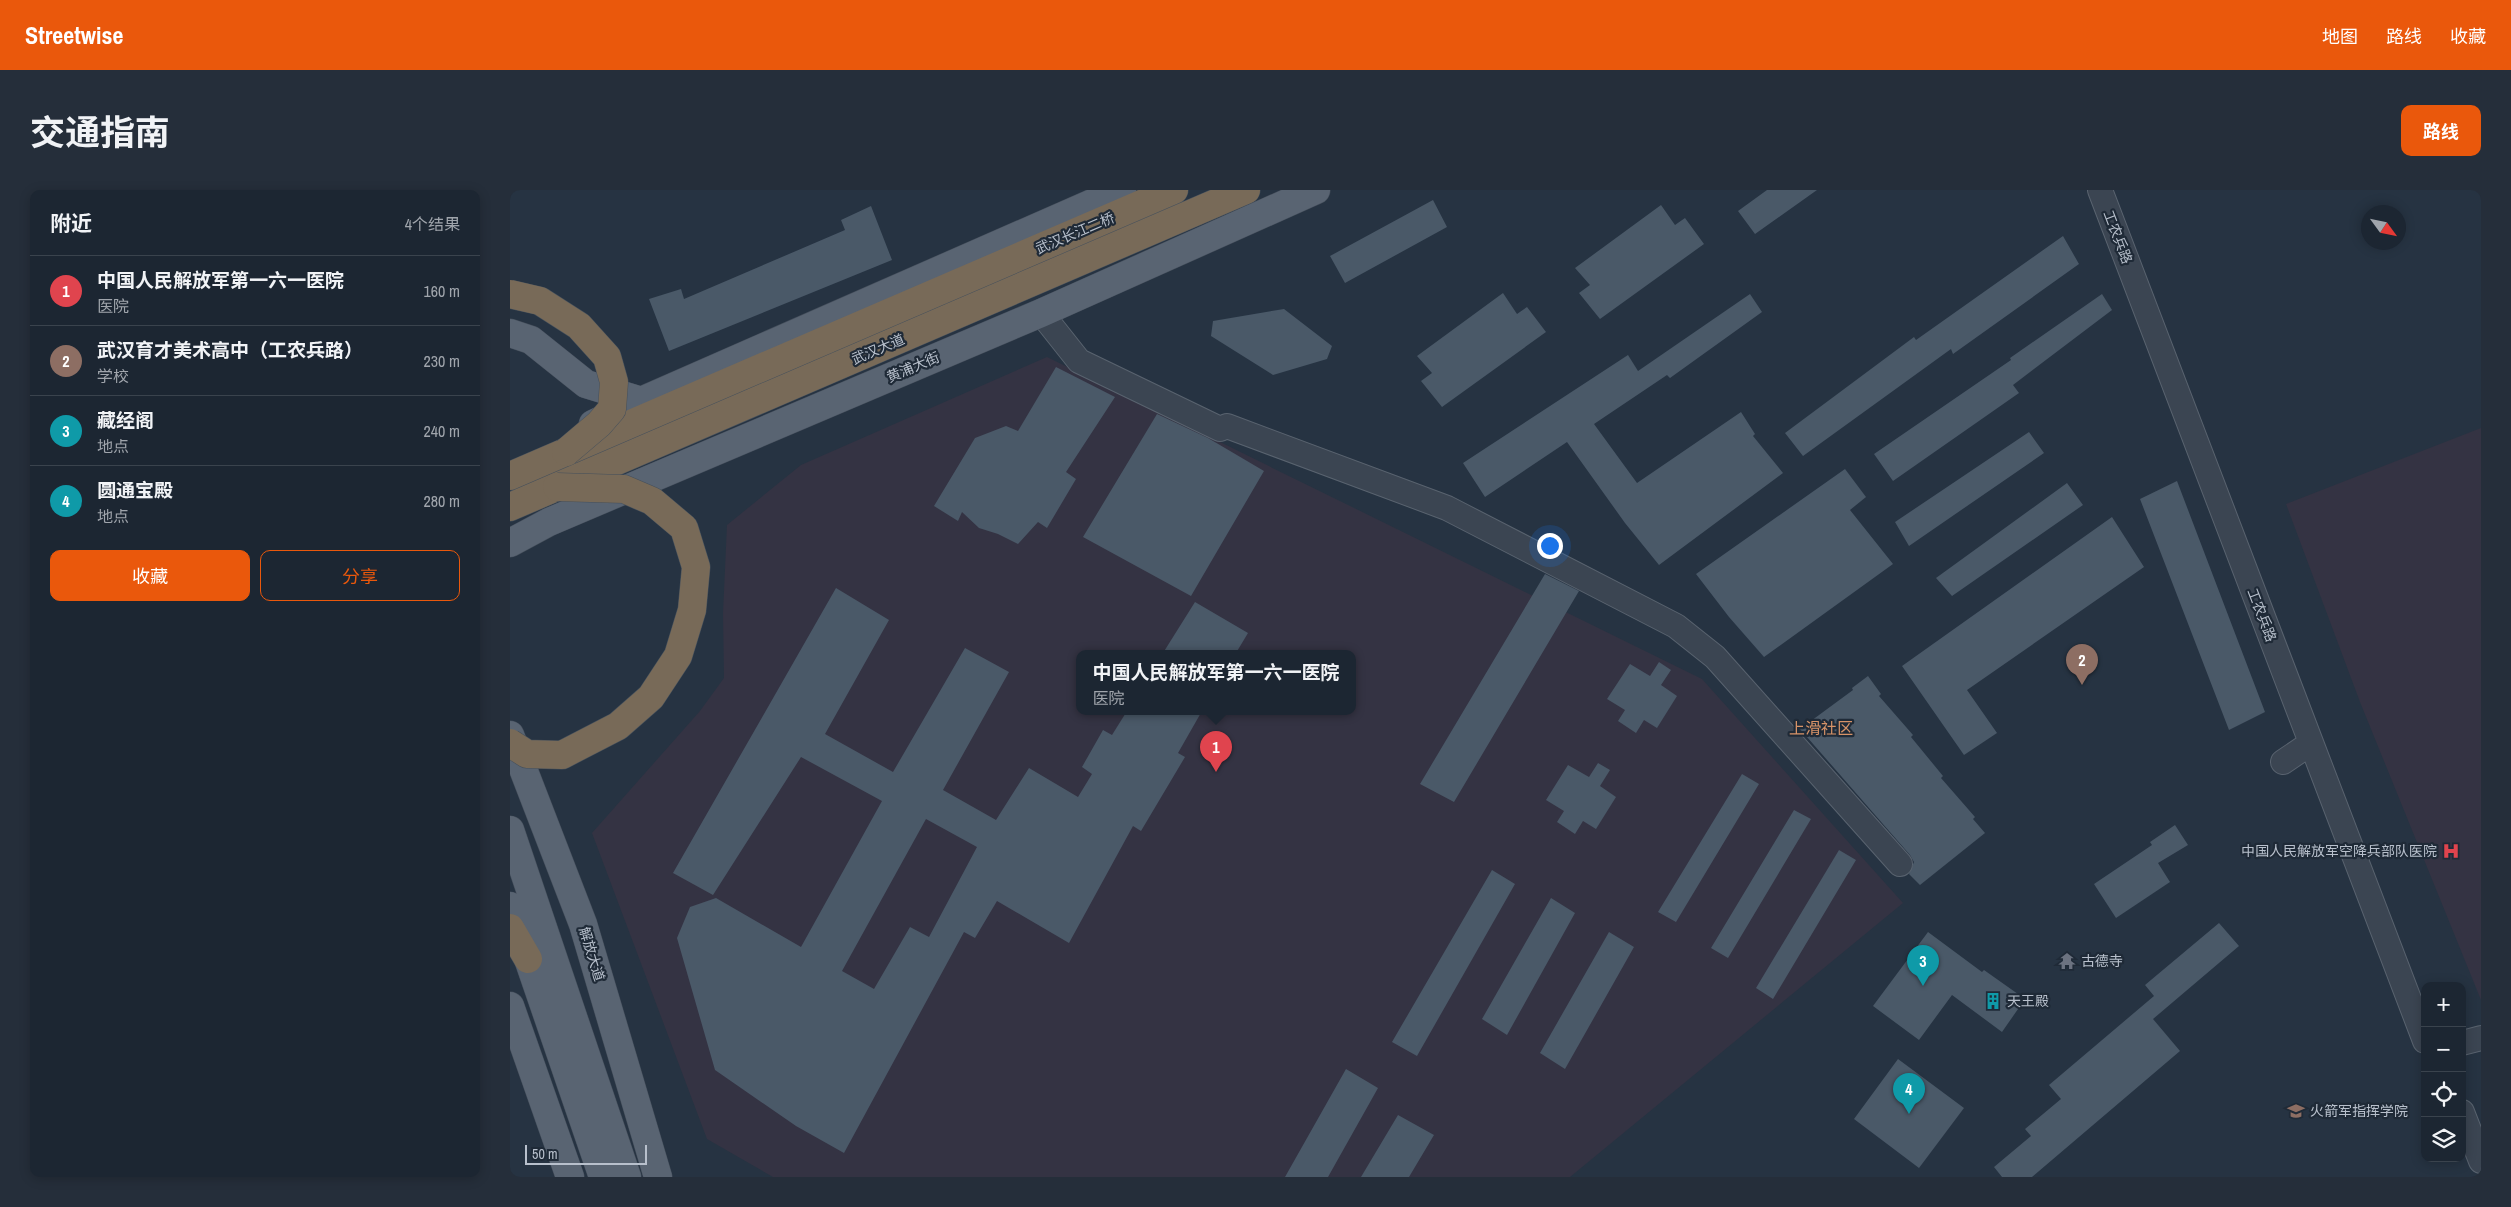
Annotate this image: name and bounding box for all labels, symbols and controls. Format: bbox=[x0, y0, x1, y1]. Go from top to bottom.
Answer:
text: Streetwise bbox=[25, 19, 123, 51]
text: 地图 bbox=[2322, 24, 2358, 49]
text: 路线 bbox=[2386, 24, 2422, 49]
text: 收藏 bbox=[2450, 24, 2486, 49]
button: 路线 bbox=[2401, 105, 2481, 156]
text: 交通指南 bbox=[30, 109, 170, 156]
north arrow bbox=[2361, 205, 2406, 250]
street label: 武汉长江二桥 bbox=[1033, 208, 1117, 258]
street label: 工农兵路 bbox=[2100, 208, 2136, 266]
text: 附近 bbox=[50, 209, 92, 238]
text: 4个结果 bbox=[405, 213, 460, 235]
text: 中国人民解放军第一六一医院 bbox=[97, 267, 344, 293]
text: 1 bbox=[62, 280, 70, 302]
text: 160 m bbox=[424, 280, 460, 302]
text: 医院 bbox=[97, 295, 129, 317]
street label: 武汉大道 bbox=[849, 330, 907, 368]
text: 武汉育才美术高中（工农兵路） bbox=[97, 337, 363, 363]
street label: 黄浦大街 bbox=[884, 348, 942, 386]
text: 2 bbox=[62, 350, 70, 372]
text: 230 m bbox=[424, 350, 460, 372]
text: 学校 bbox=[97, 365, 129, 387]
text: 藏经阁 bbox=[97, 407, 154, 433]
text: 3 bbox=[62, 420, 70, 442]
text: 240 m bbox=[424, 420, 460, 442]
text: 地点 bbox=[97, 435, 129, 457]
text: 圆通宝殿 bbox=[97, 477, 173, 503]
text: 4 bbox=[62, 490, 70, 512]
text: 280 m bbox=[424, 490, 460, 512]
text: 地点 bbox=[97, 505, 129, 527]
your location bbox=[1537, 533, 1563, 559]
button: 收藏 bbox=[50, 550, 250, 601]
button: 分享 bbox=[260, 550, 460, 601]
street label: 工农兵路 bbox=[2244, 586, 2280, 644]
pin: 2 bbox=[2066, 644, 2098, 685]
popup bbox=[1076, 650, 1356, 715]
text: 中国人民解放军第一六一医院 bbox=[1092, 659, 1340, 685]
text: 医院 bbox=[1092, 687, 1125, 709]
district label: 上滑社区 bbox=[1789, 717, 1853, 739]
pin: 1 bbox=[1200, 731, 1232, 772]
hospital icon: 中国人民解放军空降兵部队医院 bbox=[2441, 841, 2461, 861]
place label: 中国人民解放军空降兵部队医院 bbox=[2241, 842, 2437, 860]
street label: 解放大道 bbox=[575, 925, 609, 983]
pin: 3 bbox=[1907, 945, 1939, 986]
temple icon: 古德寺 bbox=[2057, 951, 2077, 971]
place label: 古德寺 bbox=[2081, 952, 2123, 970]
map controls bbox=[2421, 982, 2466, 1162]
button: + bbox=[2421, 982, 2466, 1027]
building icon: 天王殿 bbox=[1983, 991, 2003, 1011]
place label: 天王殿 bbox=[2007, 992, 2049, 1010]
button: − bbox=[2421, 1027, 2466, 1072]
button: locate bbox=[2421, 1072, 2466, 1117]
pin: 4 bbox=[1893, 1073, 1925, 1114]
school or university icon: 火箭军指挥学院 bbox=[2286, 1101, 2306, 1121]
place label: 火箭军指挥学院 bbox=[2310, 1102, 2408, 1120]
button: layers bbox=[2421, 1117, 2466, 1162]
scale bar bbox=[525, 1142, 648, 1165]
text: 50 m bbox=[532, 1145, 558, 1163]

